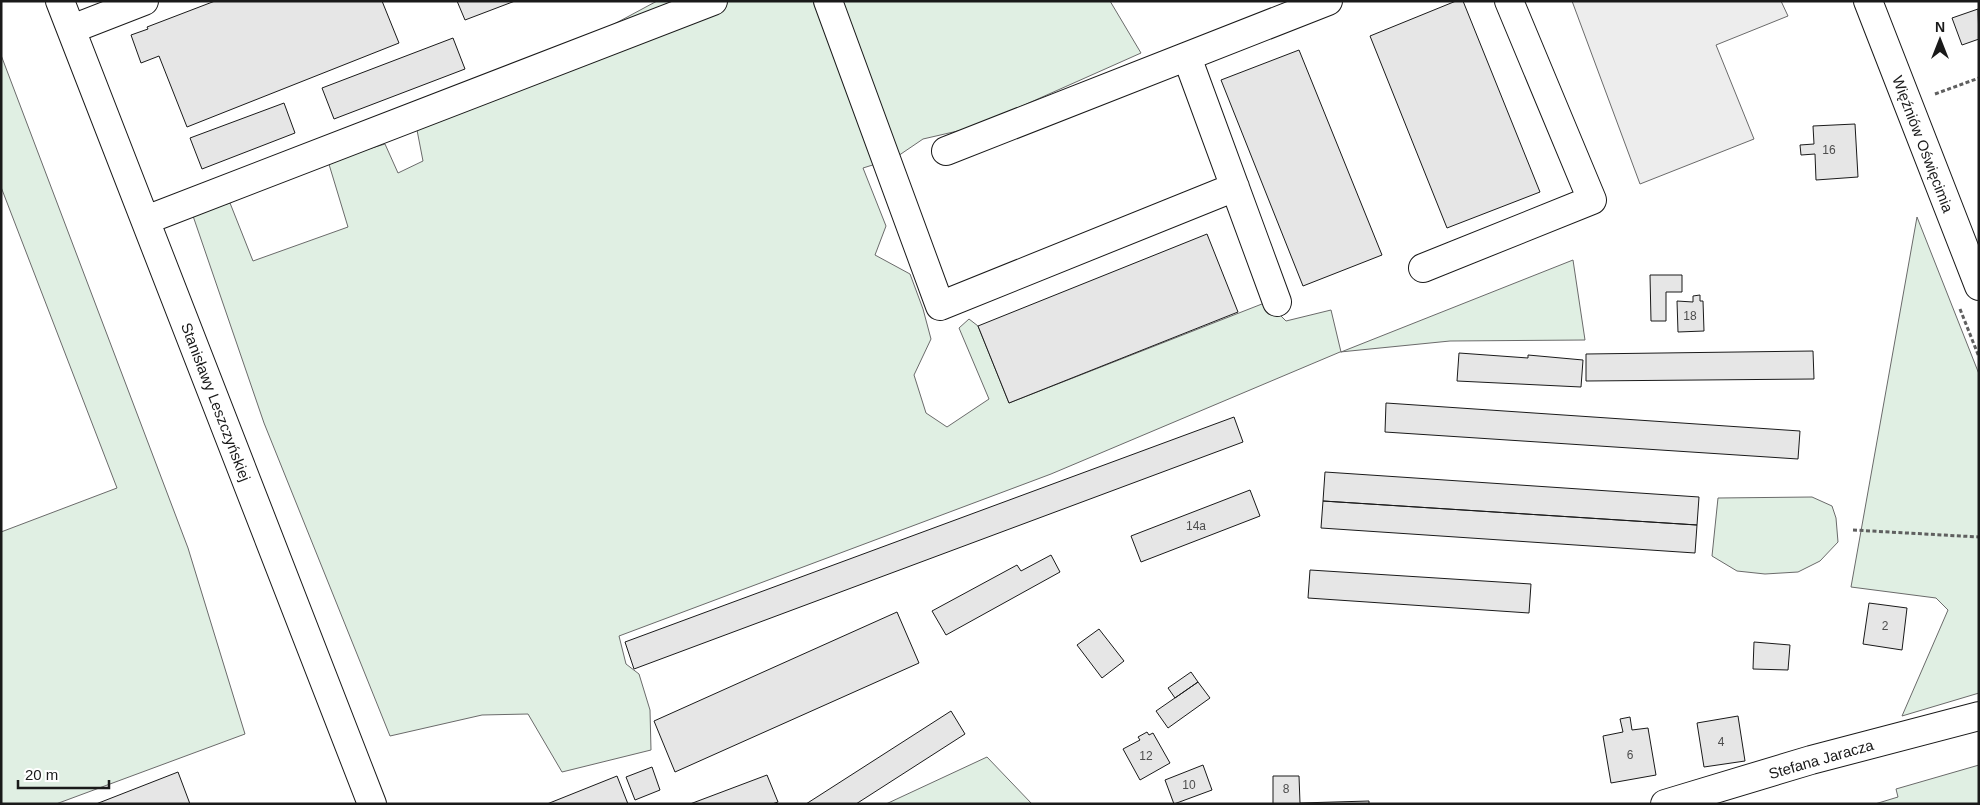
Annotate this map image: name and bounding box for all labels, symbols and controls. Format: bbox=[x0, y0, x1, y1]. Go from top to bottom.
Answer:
north arrow bbox=[1915, 15, 1965, 65]
text: N bbox=[1935, 19, 1945, 35]
street label: Więźniów Oświęcimia bbox=[1889, 73, 1957, 215]
house number: 16 bbox=[1822, 143, 1836, 157]
house number: 18 bbox=[1683, 309, 1697, 323]
street label: Stanisławy Leszczyńskiej bbox=[178, 320, 254, 484]
house number: 14a bbox=[1186, 519, 1206, 533]
house number: 2 bbox=[1882, 619, 1889, 633]
house number: 4 bbox=[1718, 735, 1725, 749]
street label: Stefana Jaracza bbox=[1767, 736, 1876, 782]
house number: 6 bbox=[1627, 748, 1634, 762]
house number: 12 bbox=[1139, 749, 1153, 763]
scale bar bbox=[18, 758, 109, 790]
text: 20 m bbox=[25, 766, 58, 783]
house number: 10 bbox=[1182, 778, 1196, 792]
house number: 8 bbox=[1283, 782, 1290, 796]

